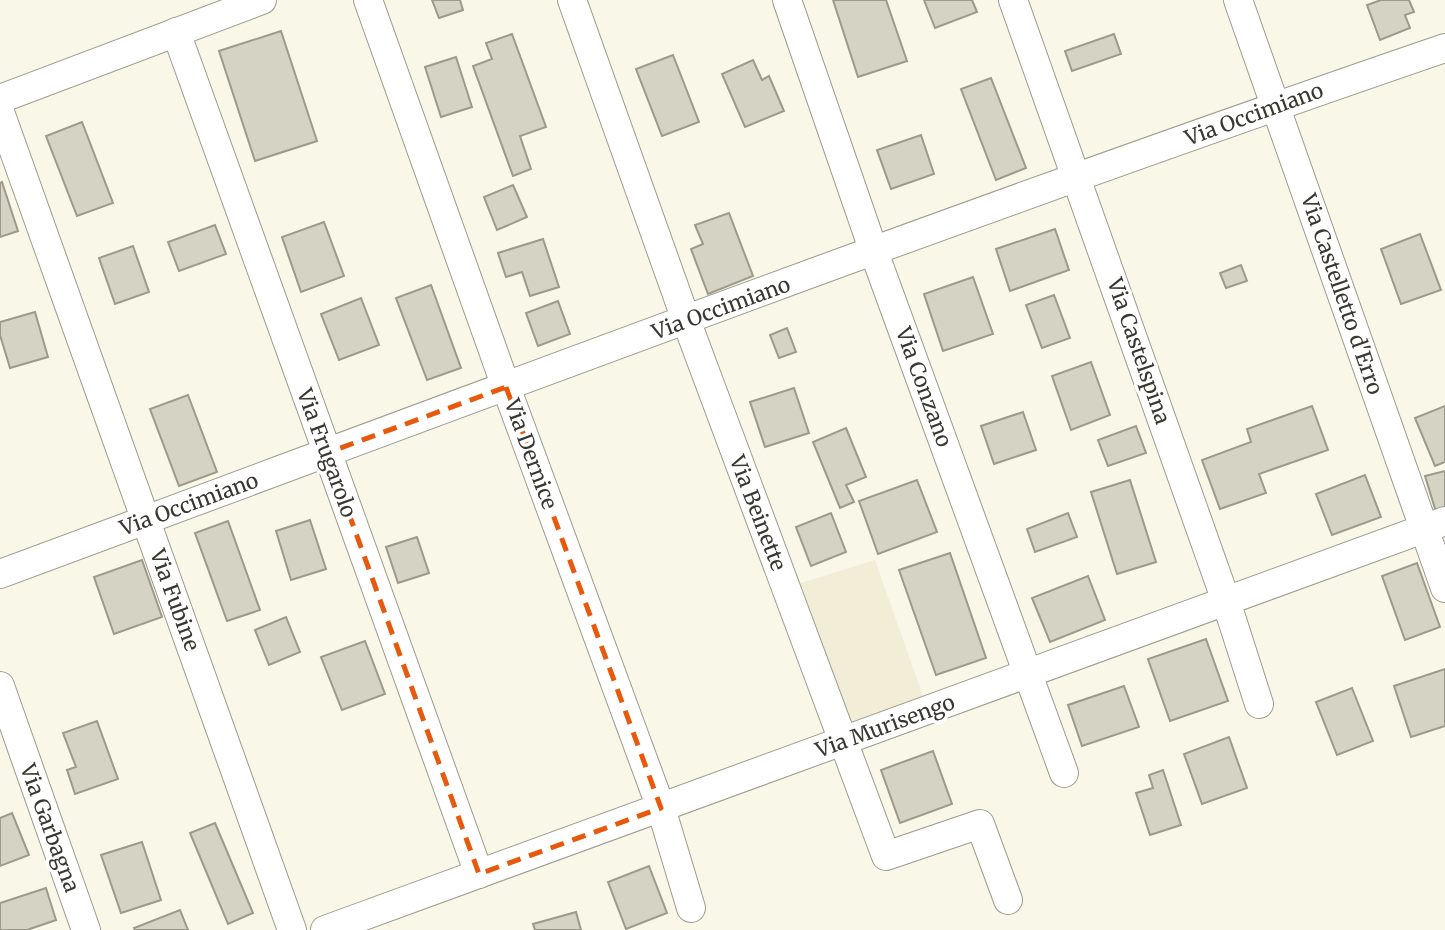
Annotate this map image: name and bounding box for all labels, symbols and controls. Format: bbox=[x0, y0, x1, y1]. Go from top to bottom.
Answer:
street label: Via Occimiano bbox=[1180, 76, 1327, 152]
street label: Via Castelletto d'Erro bbox=[1295, 189, 1389, 398]
street label: Via Occimiano bbox=[647, 270, 794, 346]
street label: Via Castelspina bbox=[1101, 274, 1177, 428]
street label: Via Conzano bbox=[889, 322, 958, 451]
street label: Via Frugarolo bbox=[291, 384, 363, 521]
street label: Via Dernice bbox=[498, 394, 563, 513]
street label: Via Beinette bbox=[723, 451, 792, 574]
street label: Via Occimiano bbox=[115, 466, 262, 542]
street label: Via Fubine bbox=[144, 544, 206, 655]
street label: Via Murisengo bbox=[811, 688, 958, 764]
street label: Via Garbagna bbox=[14, 759, 86, 896]

